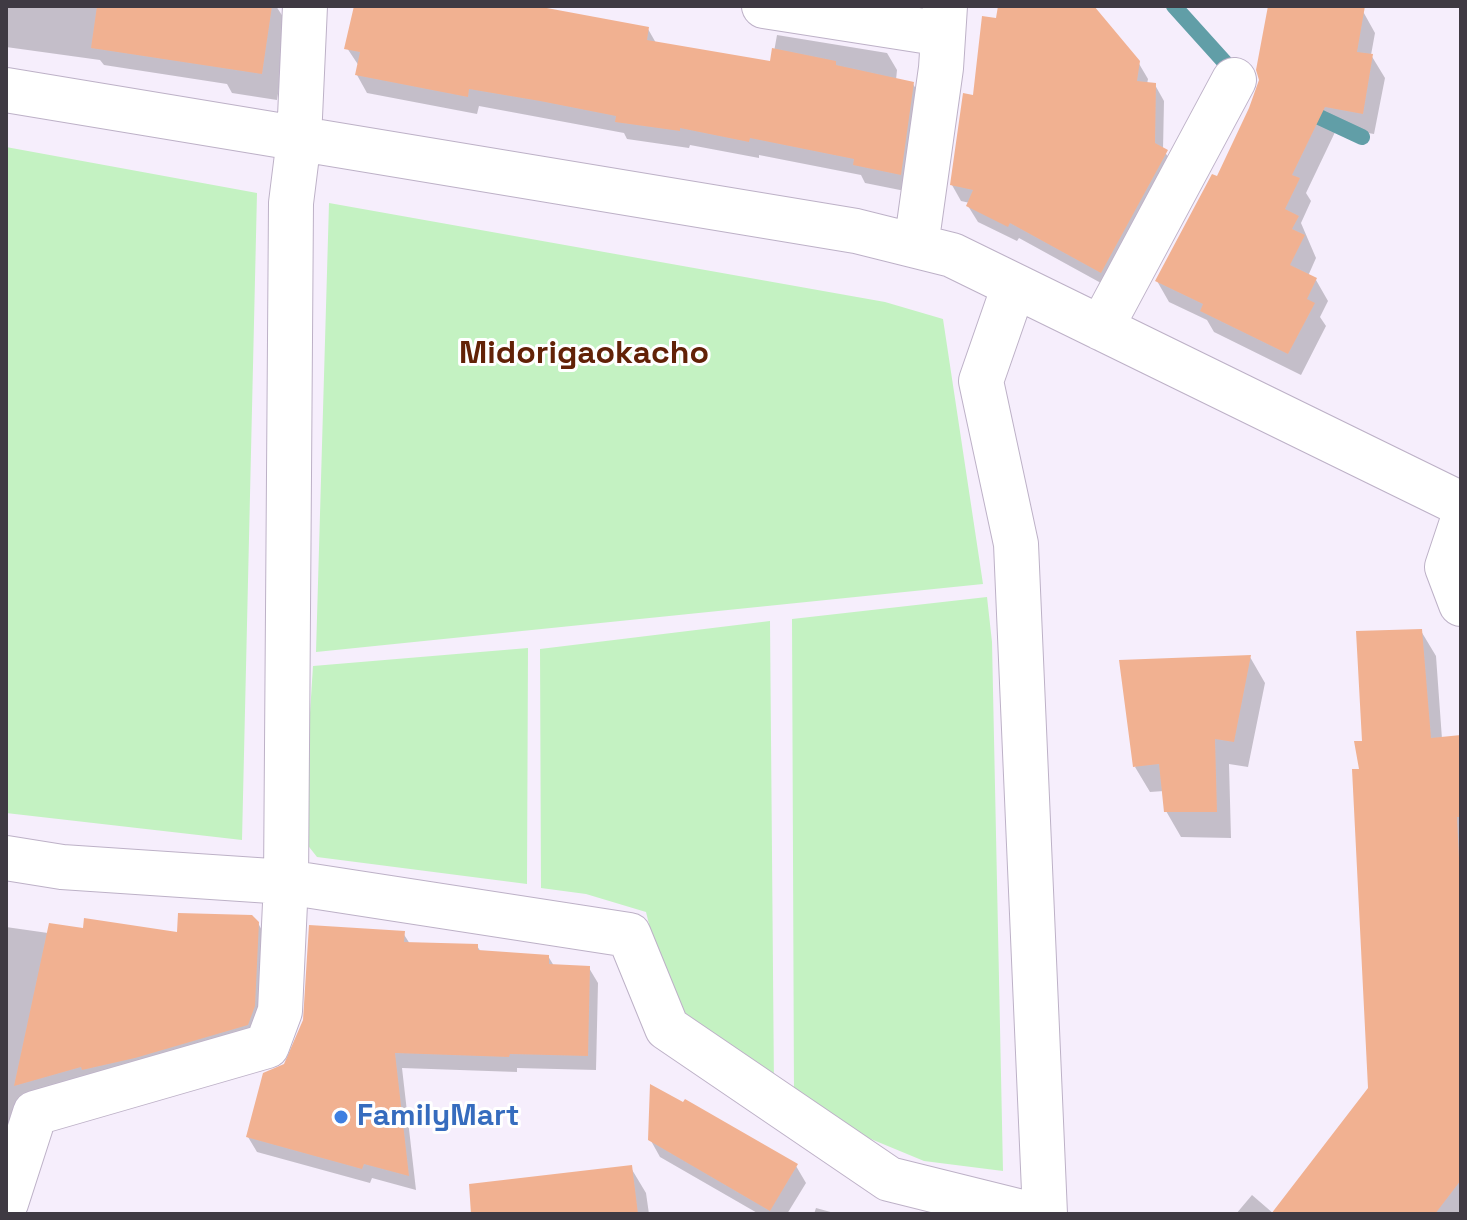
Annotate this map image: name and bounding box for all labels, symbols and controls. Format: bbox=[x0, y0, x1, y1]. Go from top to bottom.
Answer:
district label: Midorigaokacho bbox=[459, 335, 709, 373]
place label: FamilyMart bbox=[357, 1099, 520, 1135]
marker: FamilyMart bbox=[332, 1108, 350, 1126]

